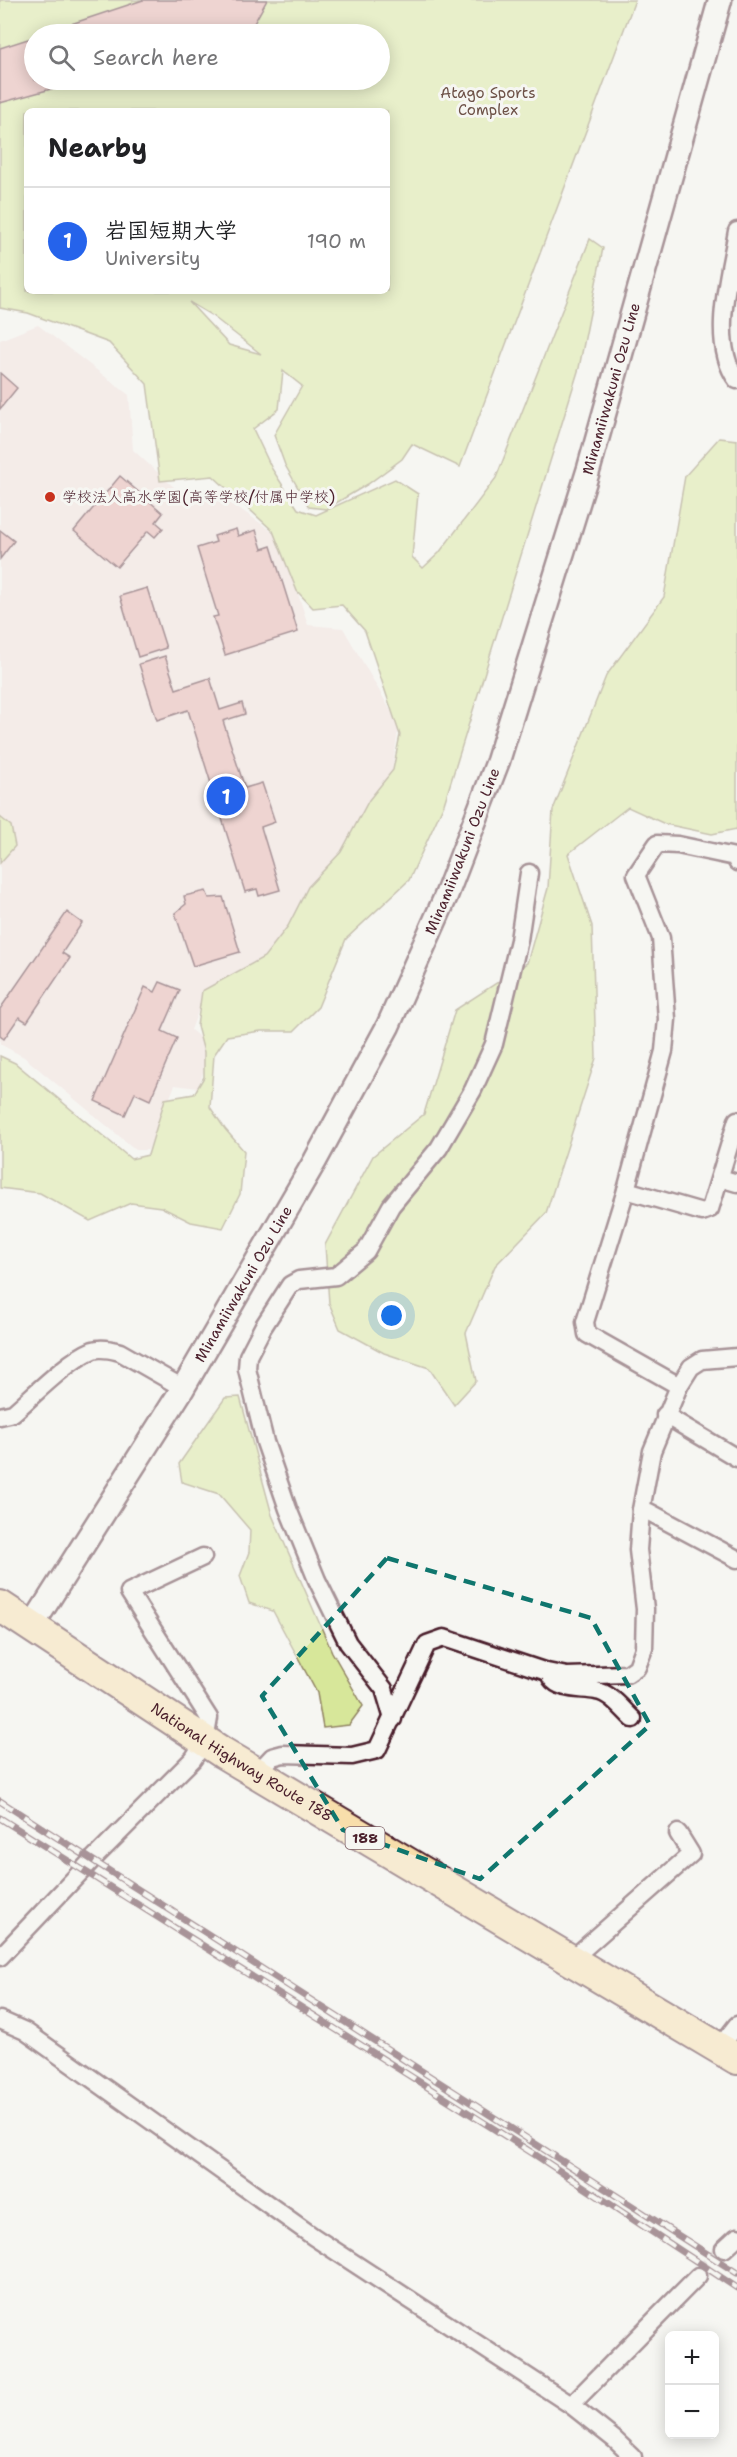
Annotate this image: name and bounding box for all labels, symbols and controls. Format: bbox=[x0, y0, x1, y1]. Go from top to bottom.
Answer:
search box bbox=[24, 24, 390, 90]
icon: search bbox=[45, 41, 78, 74]
text: Search here bbox=[93, 43, 219, 72]
park label: Atago Sports Complex bbox=[440, 83, 536, 120]
text: Nearby bbox=[48, 130, 147, 165]
text: 岩国短期大学 bbox=[105, 216, 237, 245]
text: 1 bbox=[63, 228, 72, 254]
text: 190 m bbox=[307, 228, 366, 254]
text: University bbox=[105, 245, 201, 271]
street label: Minamiiwakuni Ozu Line bbox=[578, 300, 645, 477]
place label: 学校法人高水学園(高等学校/付属中学校) bbox=[62, 487, 335, 507]
marker: 学校法人高水学園(高等学校/付属中学校) bbox=[43, 490, 57, 504]
street label: Minamiiwakuni Ozu Line bbox=[420, 765, 504, 938]
pin: 1 bbox=[206, 774, 246, 818]
street label: Minamiiwakuni Ozu Line bbox=[190, 1202, 297, 1366]
your location bbox=[377, 1301, 406, 1330]
street label: National Highway Route 188 bbox=[147, 1698, 337, 1826]
road number: 188 bbox=[346, 1827, 385, 1849]
map controls bbox=[665, 2331, 719, 2439]
button: + bbox=[665, 2331, 719, 2385]
button: − bbox=[665, 2385, 719, 2439]

